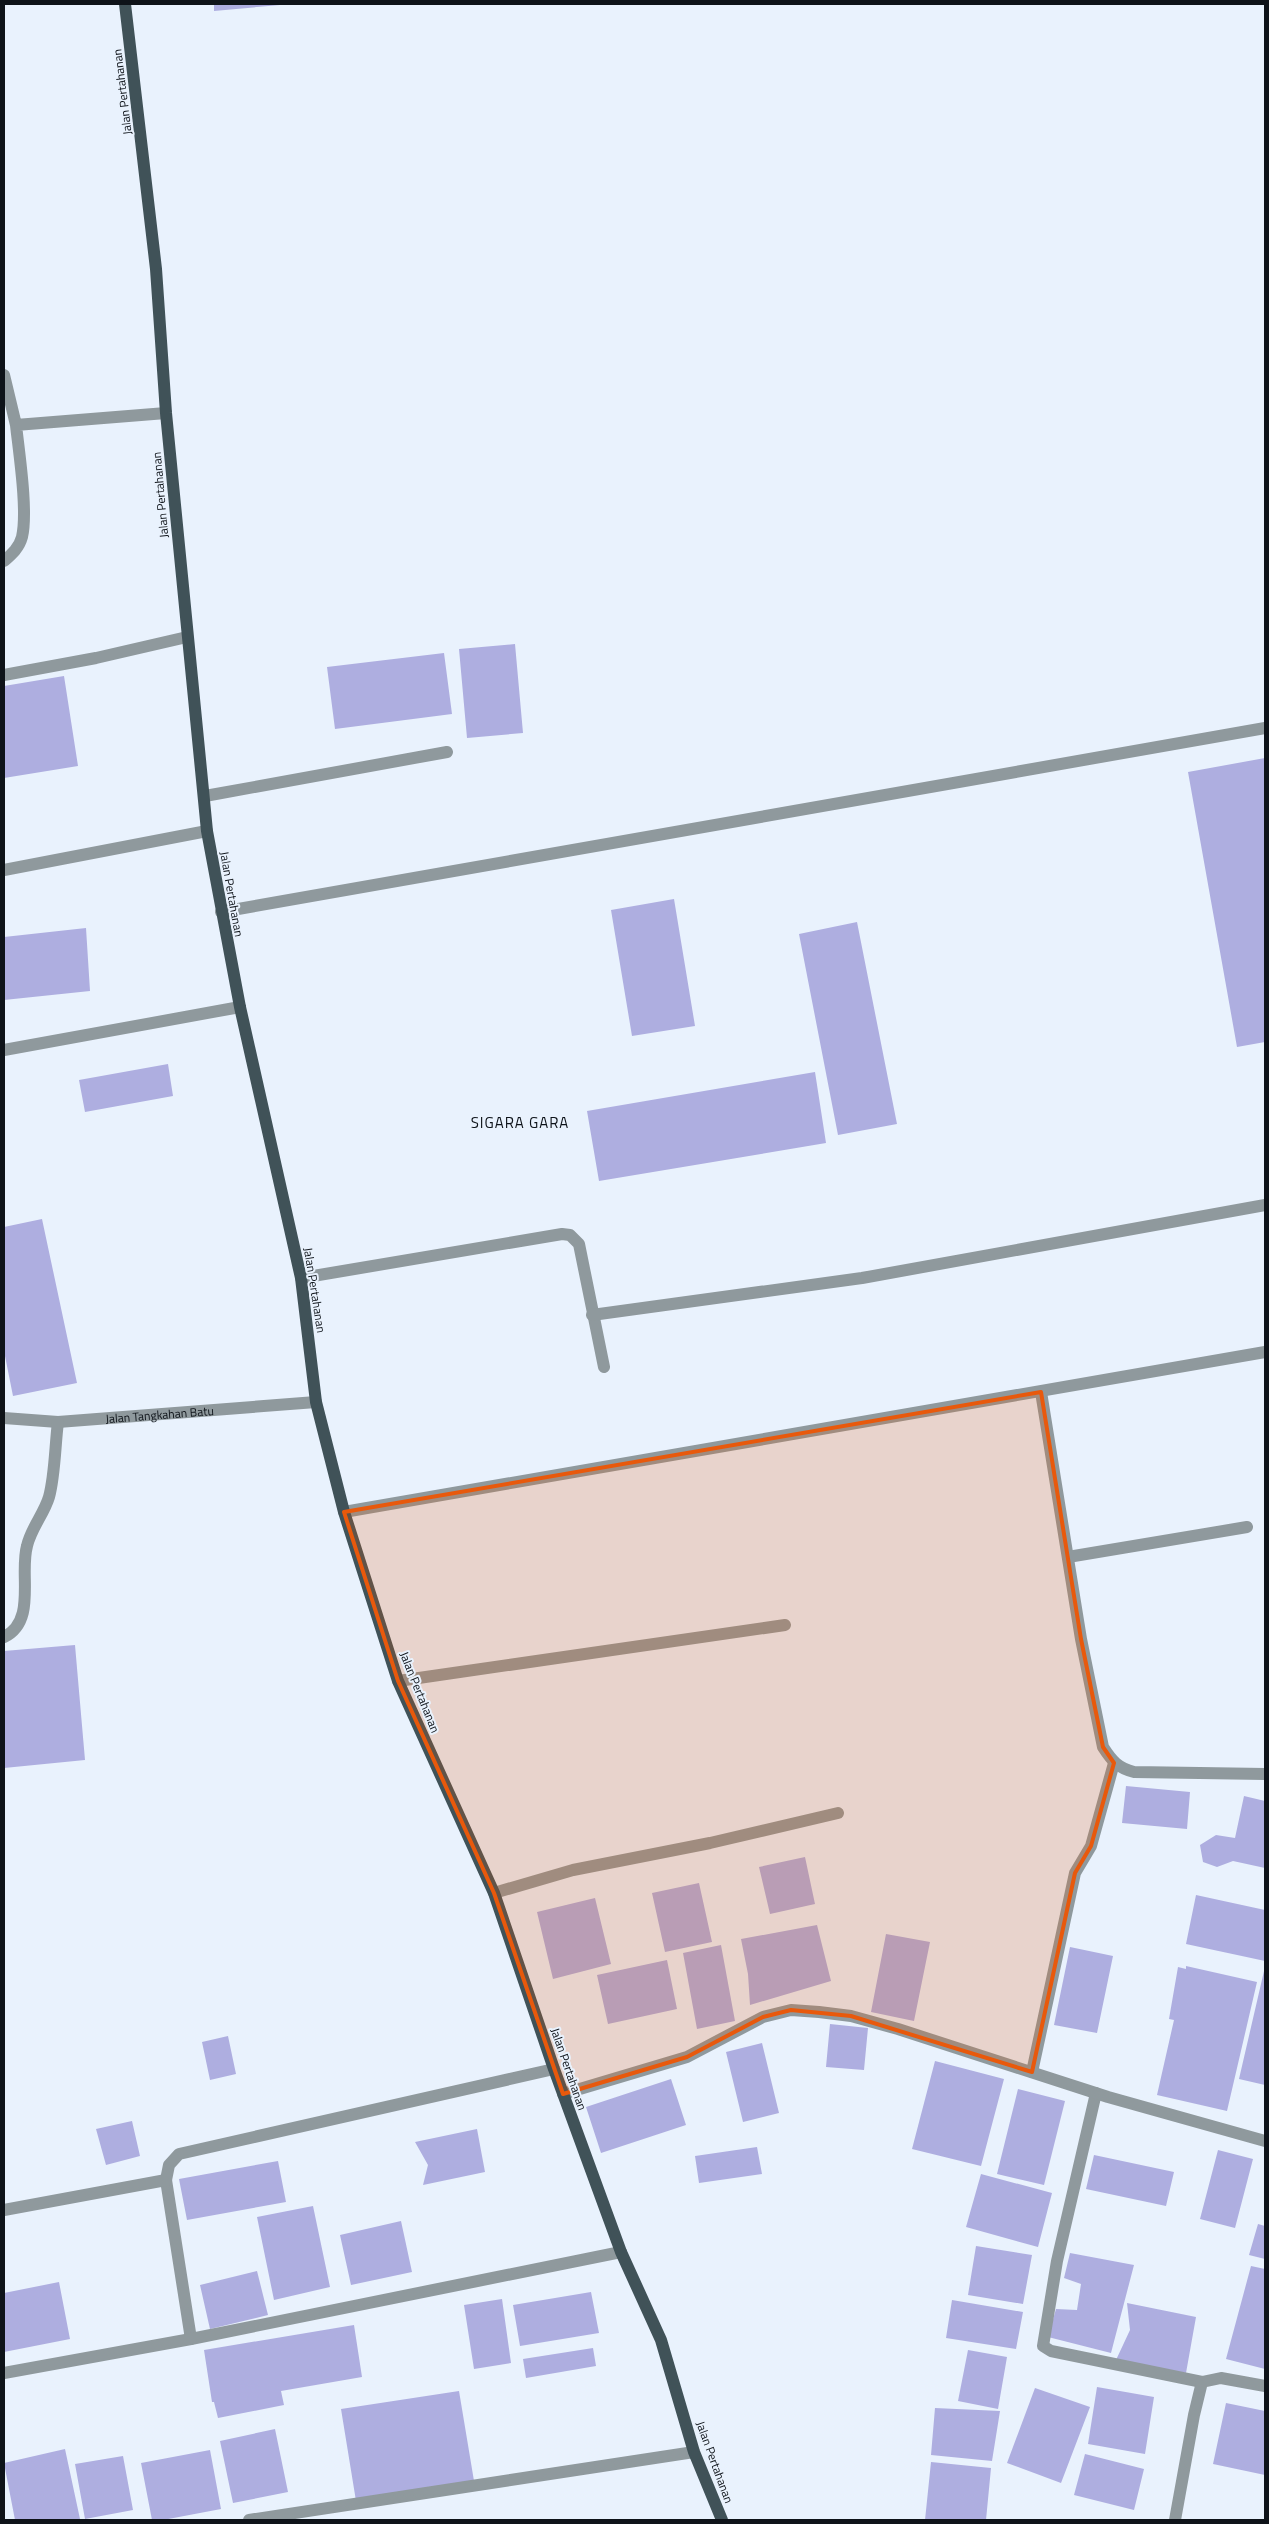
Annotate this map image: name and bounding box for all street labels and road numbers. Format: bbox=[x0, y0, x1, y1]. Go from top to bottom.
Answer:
street label: Jalan Pertahanan bbox=[107, 48, 137, 136]
street label: Jalan Pertahanan bbox=[147, 451, 173, 539]
street label: Jalan Pertahanan bbox=[215, 850, 249, 938]
street label: Jalan Pertahanan bbox=[299, 1246, 331, 1334]
street label: Jalan Tangkahan Batu bbox=[105, 1400, 214, 1428]
street label: Jalan Pertahanan bbox=[395, 1648, 445, 1736]
street label: Jalan Pertahanan bbox=[546, 2025, 592, 2113]
street label: Jalan Pertahanan bbox=[691, 2418, 739, 2506]

